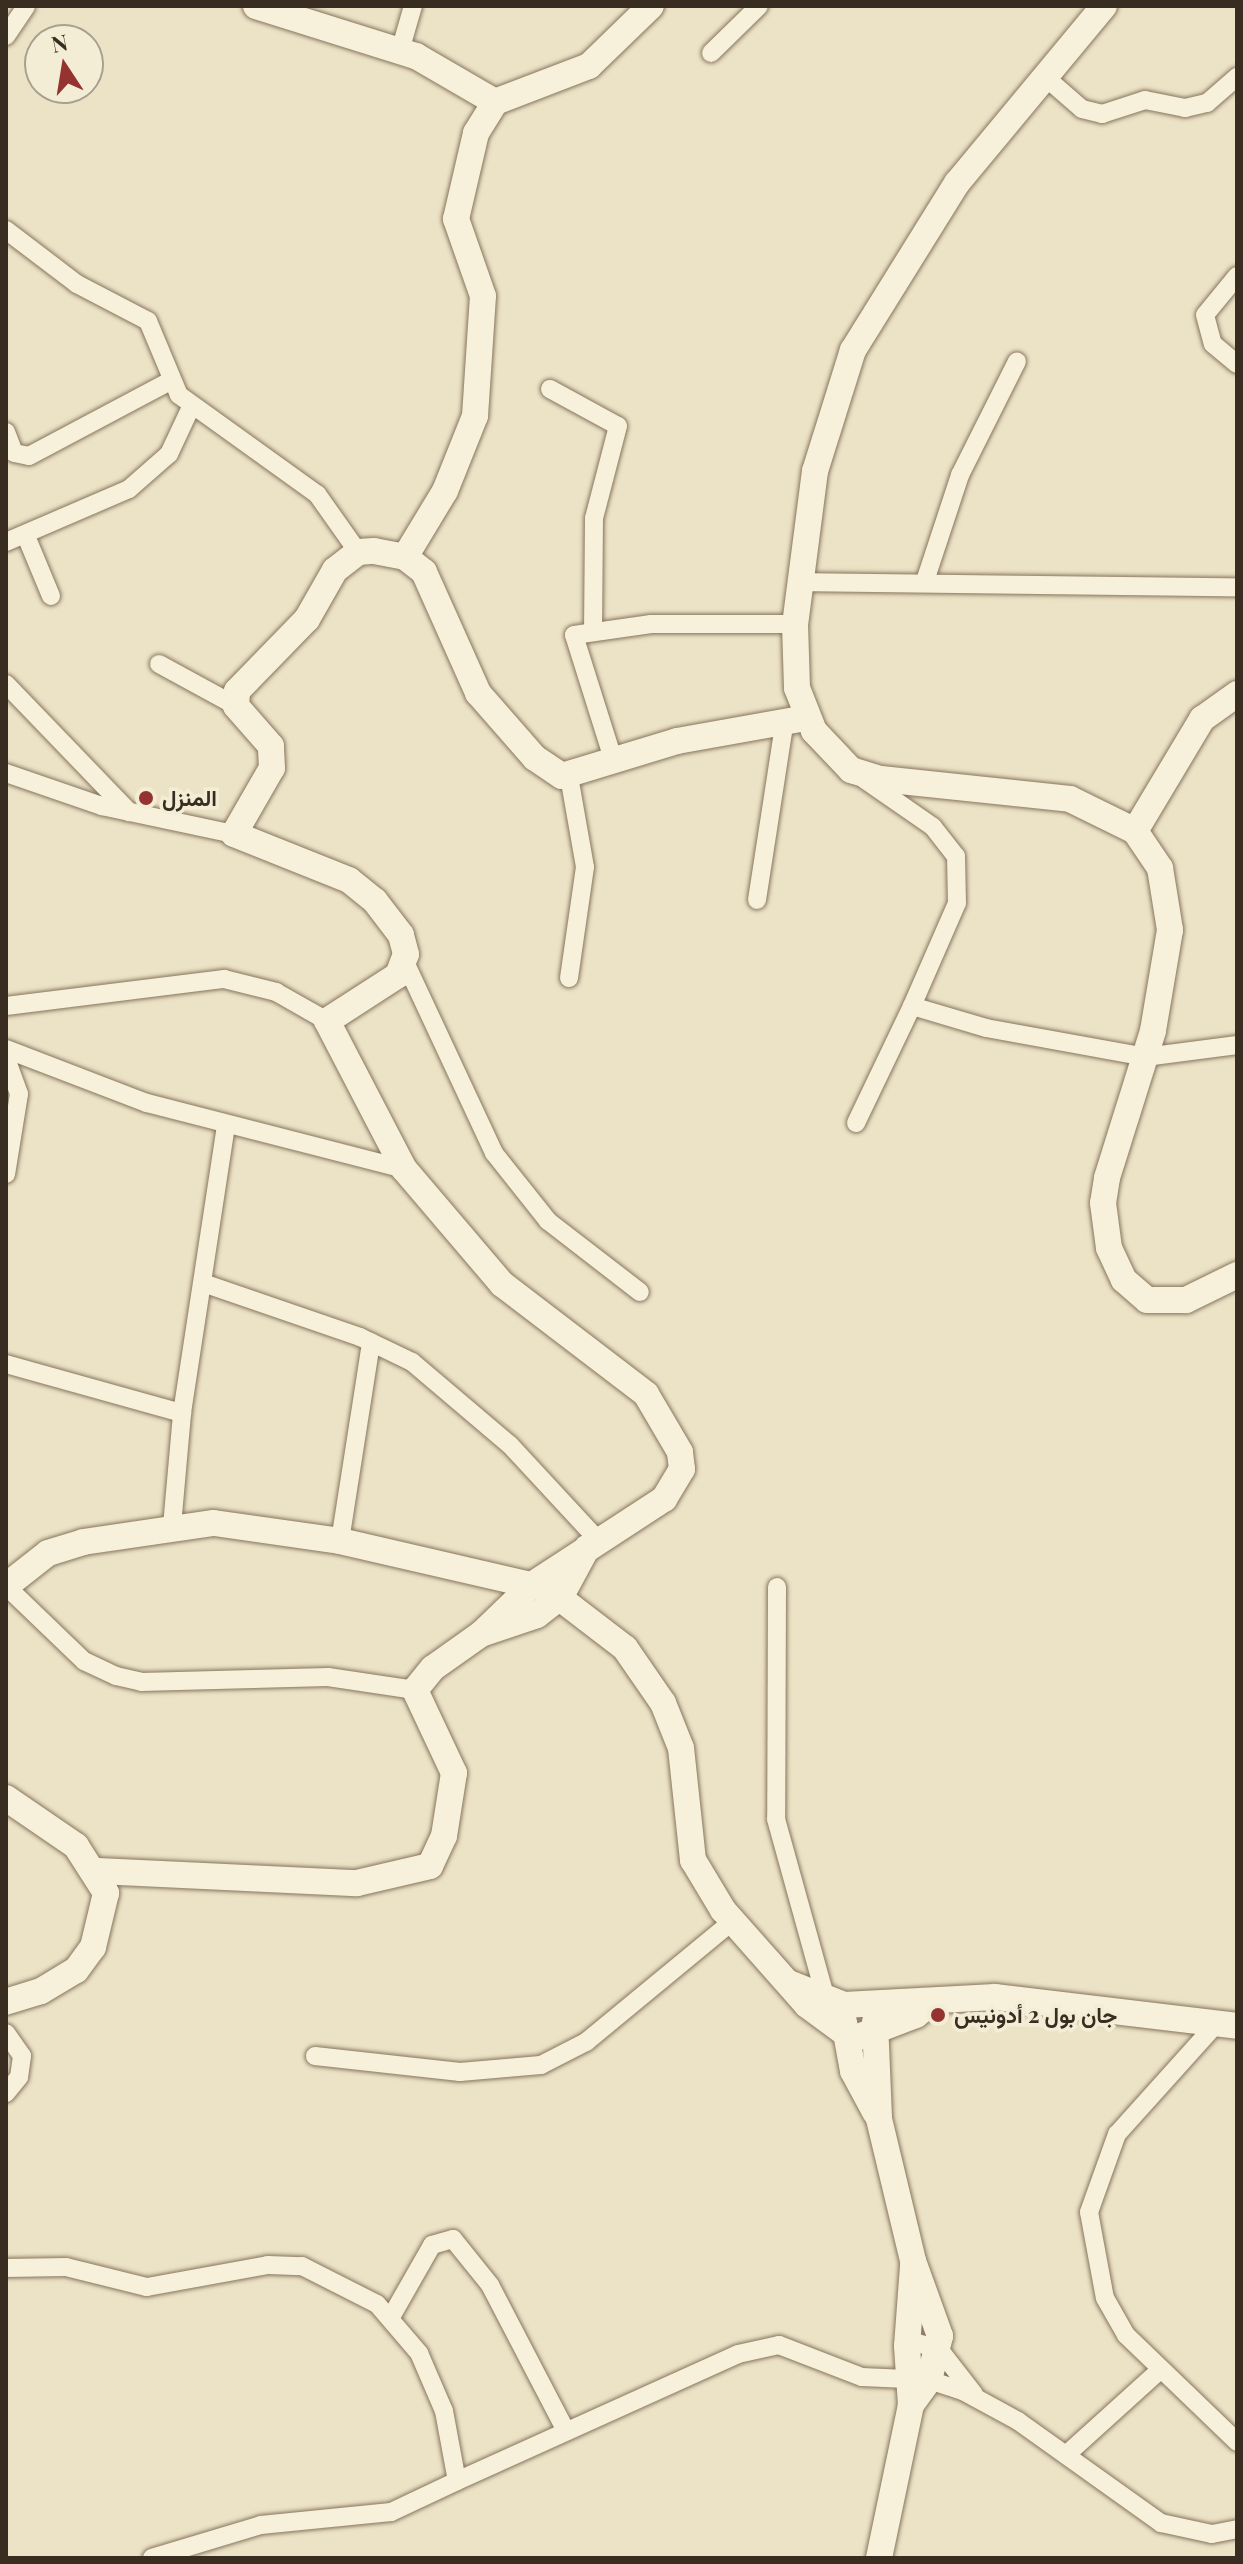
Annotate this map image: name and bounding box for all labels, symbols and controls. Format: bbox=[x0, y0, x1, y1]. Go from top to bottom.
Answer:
north arrow bbox=[24, 24, 104, 104]
text: N bbox=[49, 26, 70, 59]
place label: المنزل bbox=[162, 785, 217, 811]
marker: المنزل bbox=[137, 789, 155, 807]
place label: جان بول 2 أدونيس bbox=[954, 2002, 1117, 2028]
marker: جان بول 2 أدونيس bbox=[929, 2006, 947, 2024]

